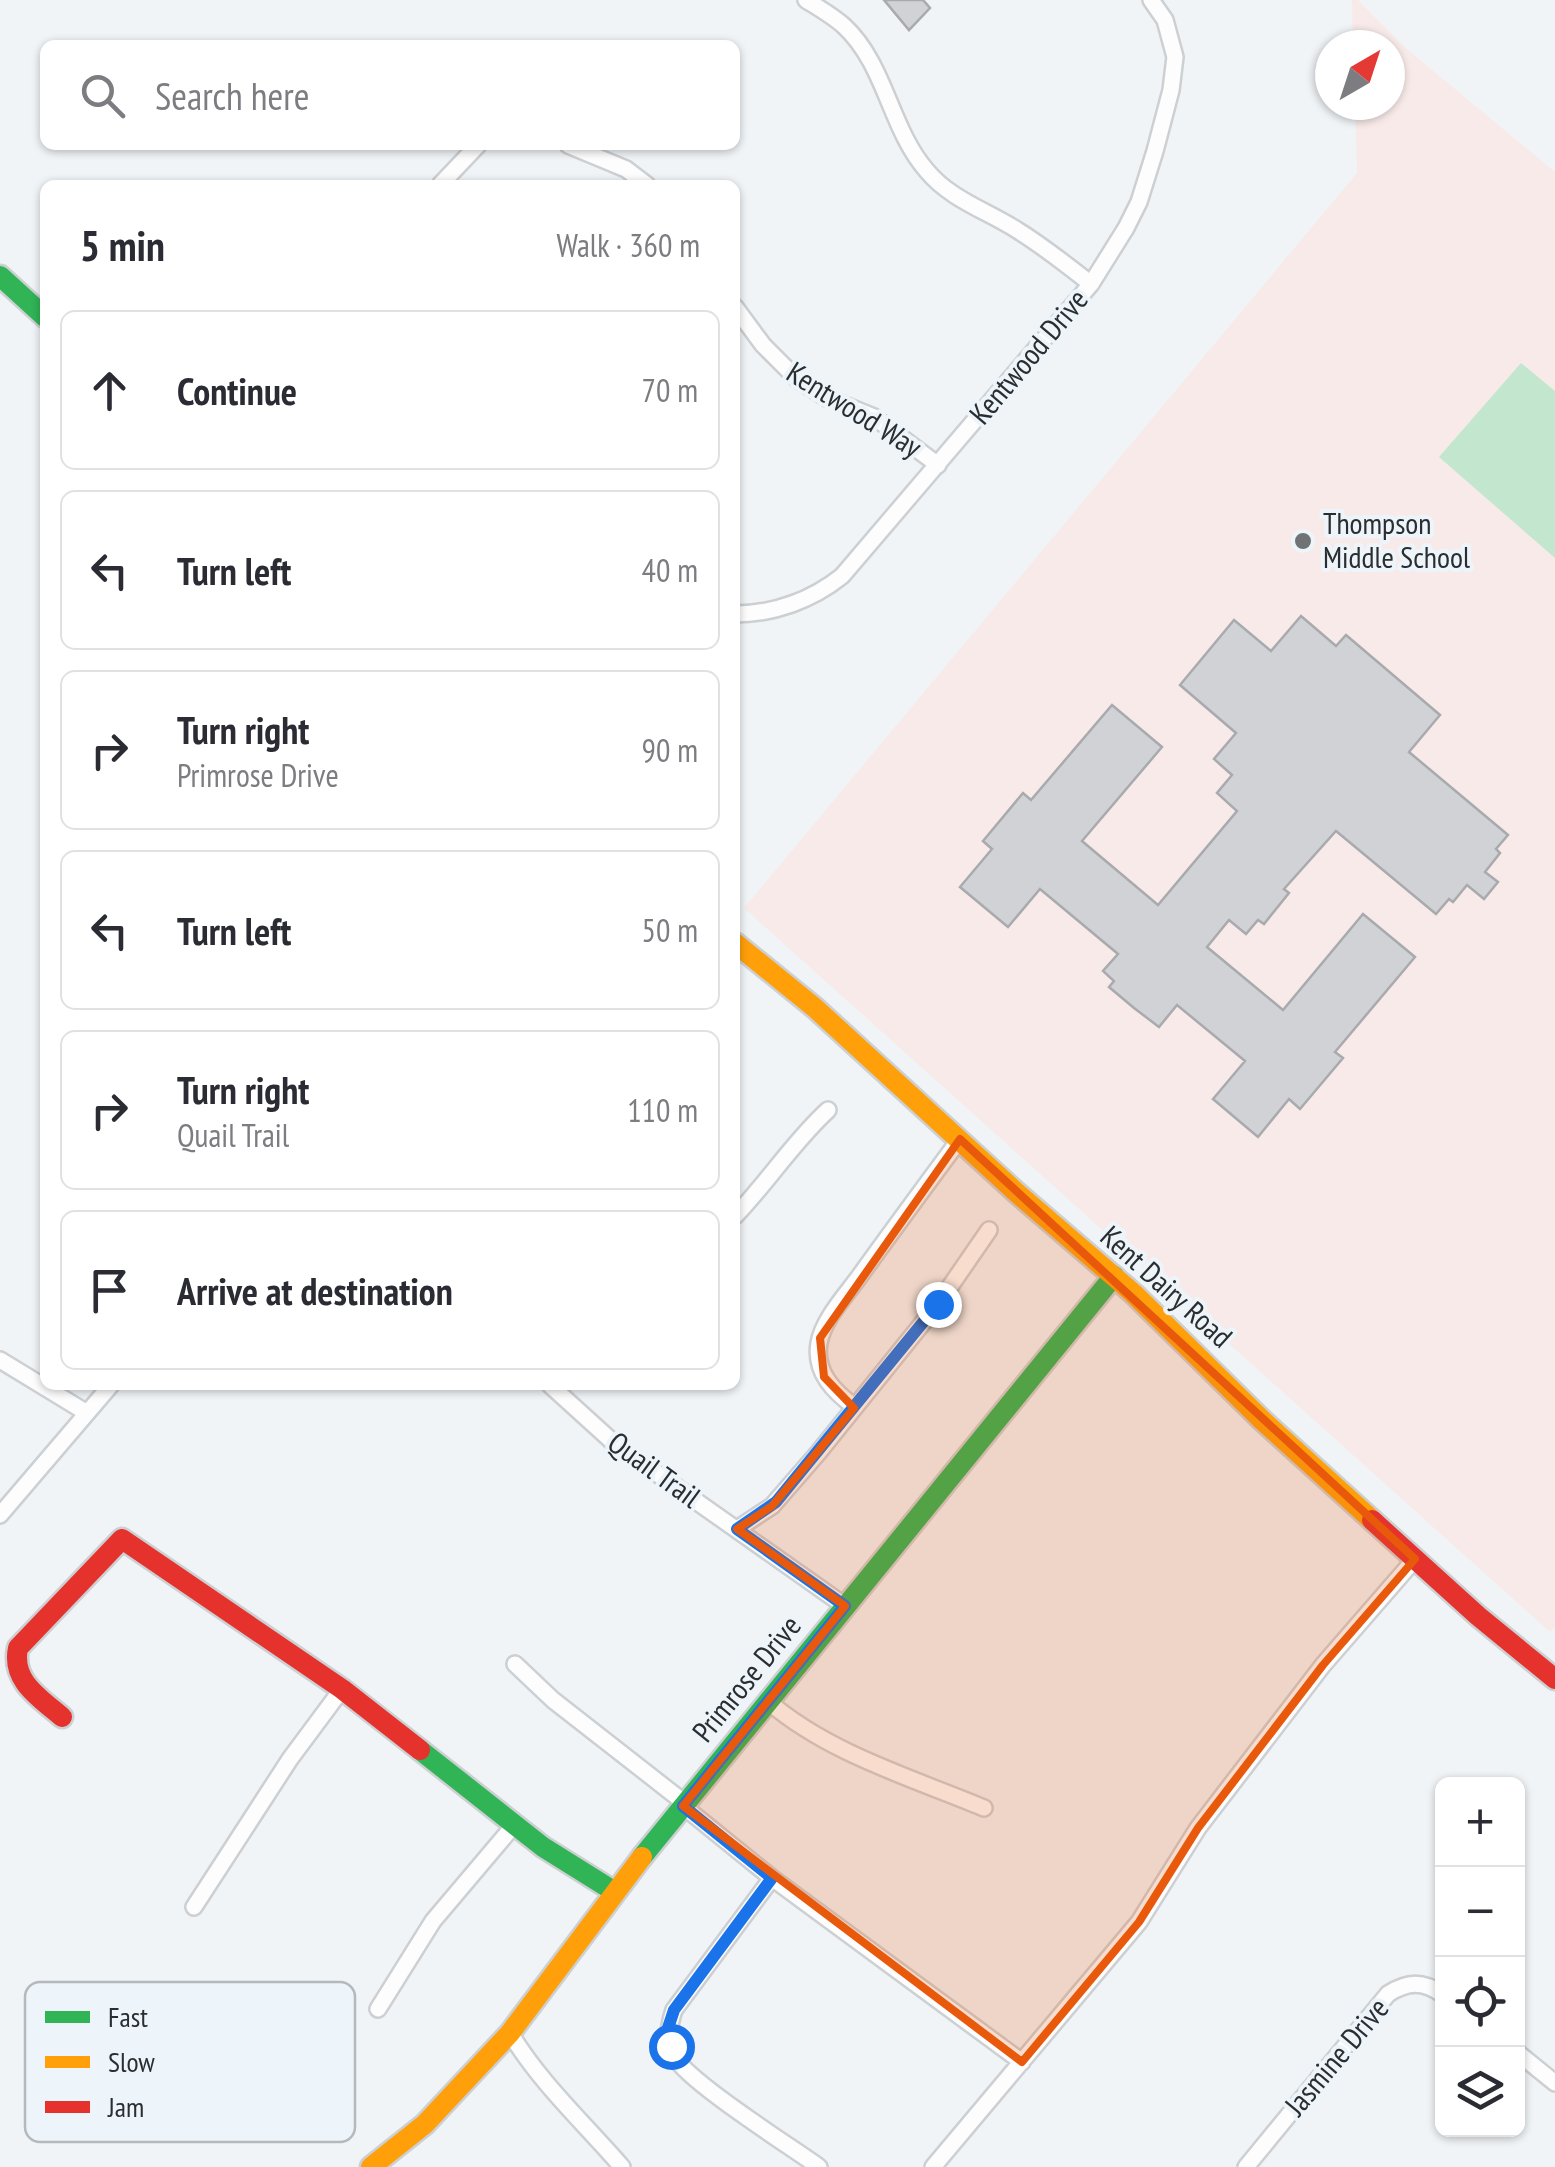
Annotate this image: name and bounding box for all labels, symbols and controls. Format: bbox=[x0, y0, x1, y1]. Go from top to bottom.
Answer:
north arrow bbox=[1315, 30, 1405, 120]
search box bbox=[40, 40, 740, 150]
icon: search bbox=[75, 68, 130, 123]
text: Search here bbox=[155, 71, 309, 120]
text: 5 min bbox=[80, 218, 165, 273]
text: Walk · 360 m bbox=[556, 224, 700, 266]
street label: Kentwood Drive bbox=[960, 280, 1096, 432]
street label: Kentwood Way bbox=[780, 352, 930, 466]
icon: ahead bbox=[82, 363, 137, 418]
text: Continue bbox=[177, 366, 297, 415]
text: 70 m bbox=[642, 369, 698, 411]
place label: Thompson Middle School bbox=[1323, 503, 1470, 576]
marker: Thompson Middle School bbox=[1292, 530, 1314, 552]
icon: left bbox=[82, 543, 137, 598]
text: Turn left bbox=[177, 546, 291, 595]
text: 40 m bbox=[642, 549, 698, 591]
text: Turn right bbox=[177, 705, 309, 754]
icon: right bbox=[82, 723, 137, 778]
text: 90 m bbox=[642, 729, 698, 771]
text: Primrose Drive bbox=[177, 754, 339, 796]
icon: left bbox=[82, 903, 137, 958]
text: Turn left bbox=[177, 906, 291, 955]
text: 50 m bbox=[642, 909, 698, 951]
text: Turn right bbox=[177, 1065, 309, 1114]
icon: right bbox=[82, 1083, 137, 1138]
text: 110 m bbox=[627, 1089, 698, 1131]
text: Quail Trail bbox=[177, 1114, 289, 1156]
street label: Kent Dairy Road bbox=[1093, 1216, 1241, 1355]
icon: arrive bbox=[82, 1263, 137, 1318]
text: Arrive at destination bbox=[177, 1266, 453, 1315]
route end bbox=[916, 1282, 962, 1328]
street label: Quail Trail bbox=[601, 1422, 709, 1515]
street label: Primrose Drive bbox=[683, 1607, 809, 1749]
map controls bbox=[1435, 1777, 1525, 2137]
button: + bbox=[1435, 1777, 1525, 1867]
button: − bbox=[1435, 1867, 1525, 1957]
button: locate bbox=[1435, 1957, 1525, 2047]
legend bbox=[25, 1982, 355, 2142]
street label: Jasmine Drive bbox=[1275, 1989, 1396, 2124]
text: Fast bbox=[108, 1998, 148, 2035]
route start bbox=[649, 2024, 695, 2070]
text: Slow bbox=[108, 2043, 155, 2080]
button: layers bbox=[1435, 2047, 1525, 2137]
text: Jam bbox=[107, 2088, 144, 2125]

